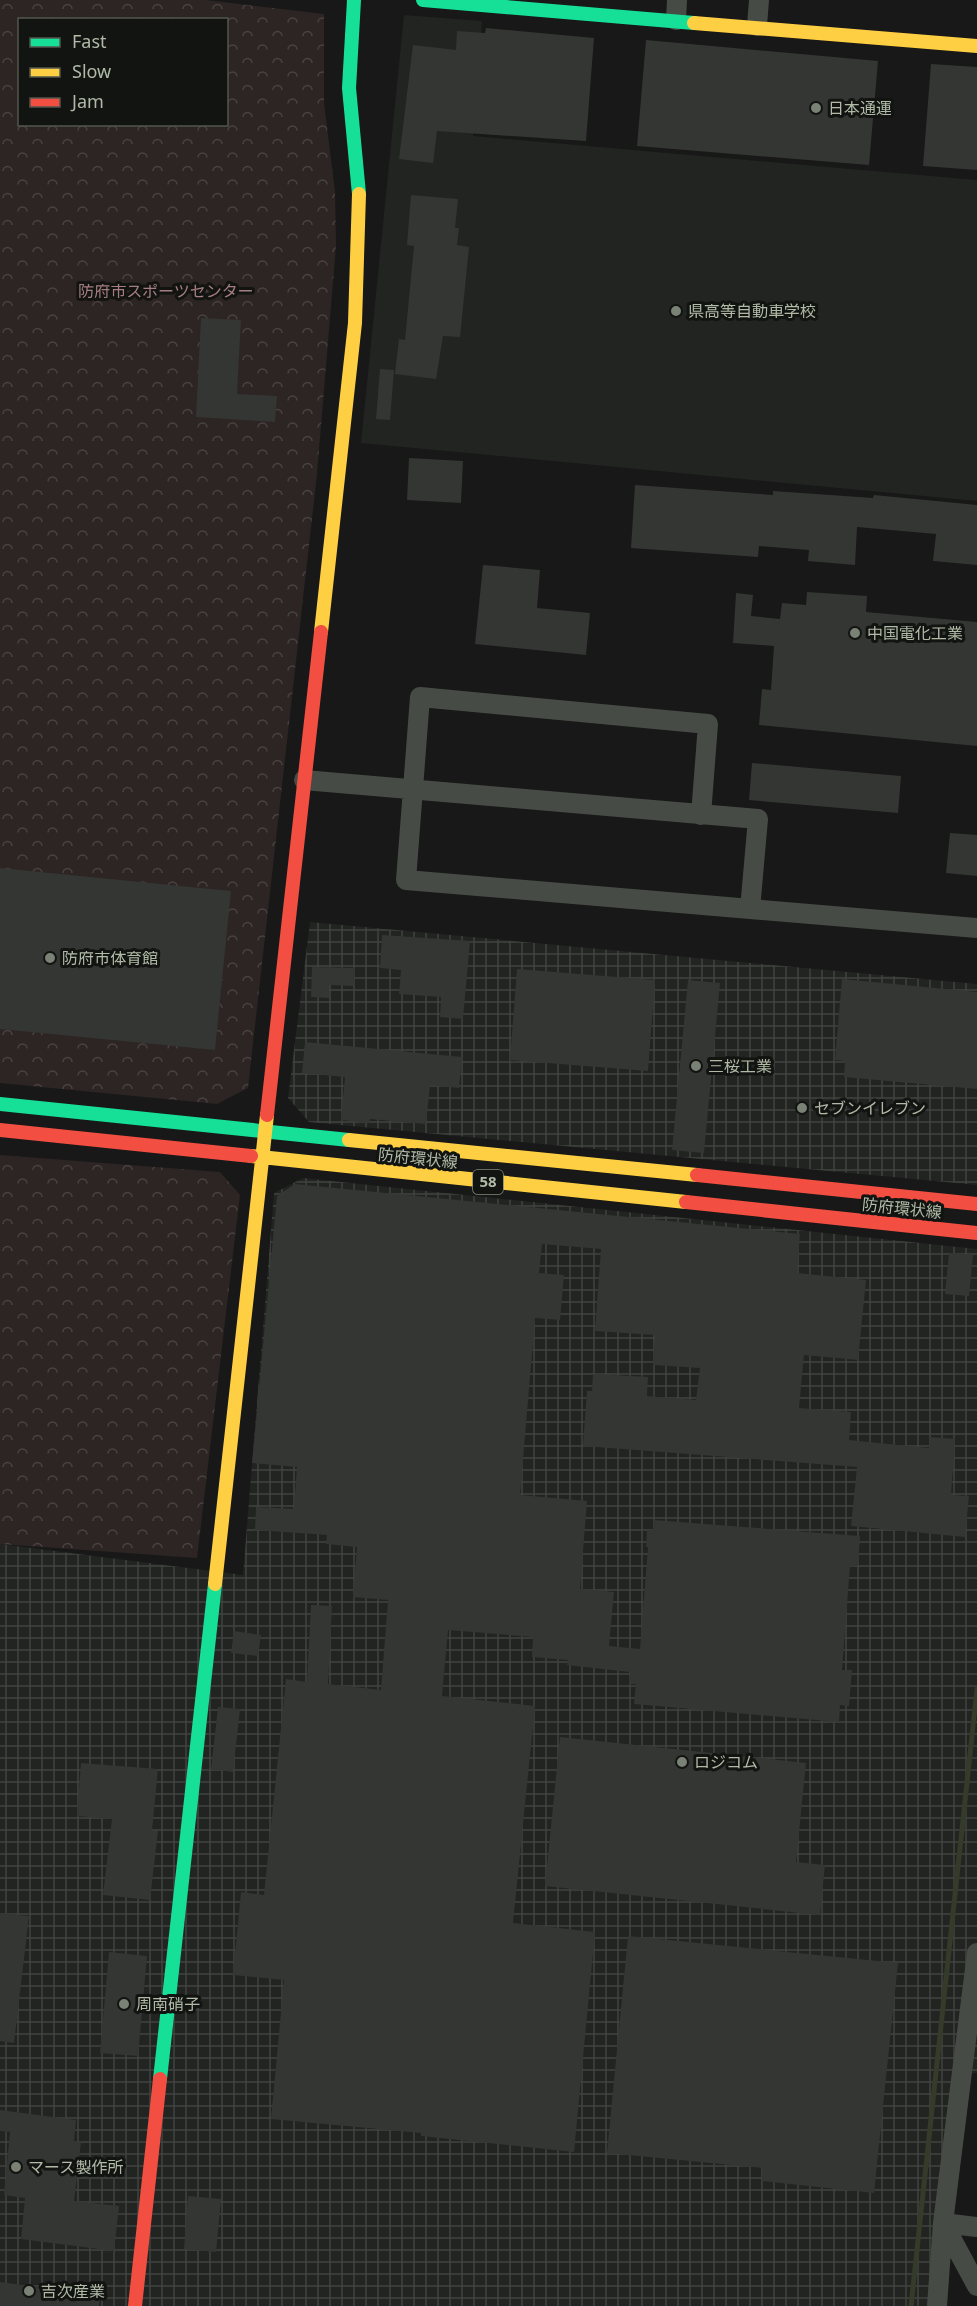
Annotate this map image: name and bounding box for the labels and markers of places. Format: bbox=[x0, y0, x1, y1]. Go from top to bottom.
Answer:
place label: 日本通運 bbox=[828, 97, 892, 119]
marker: 日本通運 bbox=[809, 101, 823, 115]
place label: 県高等自動車学校 bbox=[688, 300, 816, 322]
marker: 県高等自動車学校 bbox=[669, 304, 683, 318]
place label: 中国電化工業 bbox=[867, 622, 963, 644]
marker: 中国電化工業 bbox=[848, 626, 862, 640]
place label: 防府市体育館 bbox=[62, 947, 158, 969]
marker: 防府市体育館 bbox=[43, 951, 57, 965]
place label: 三桜工業 bbox=[708, 1055, 772, 1077]
marker: 三桜工業 bbox=[689, 1059, 703, 1073]
place label: セブンイレブン bbox=[814, 1097, 926, 1119]
marker: セブンイレブン bbox=[795, 1101, 809, 1115]
place label: ロジコム bbox=[694, 1751, 758, 1773]
marker: ロジコム bbox=[675, 1755, 689, 1769]
place label: 周南硝子 bbox=[136, 1993, 200, 2015]
marker: 周南硝子 bbox=[117, 1997, 131, 2011]
place label: マース製作所 bbox=[28, 2156, 123, 2178]
marker: マース製作所 bbox=[9, 2160, 23, 2174]
place label: 吉次産業 bbox=[41, 2280, 105, 2302]
marker: 吉次産業 bbox=[22, 2284, 36, 2298]

